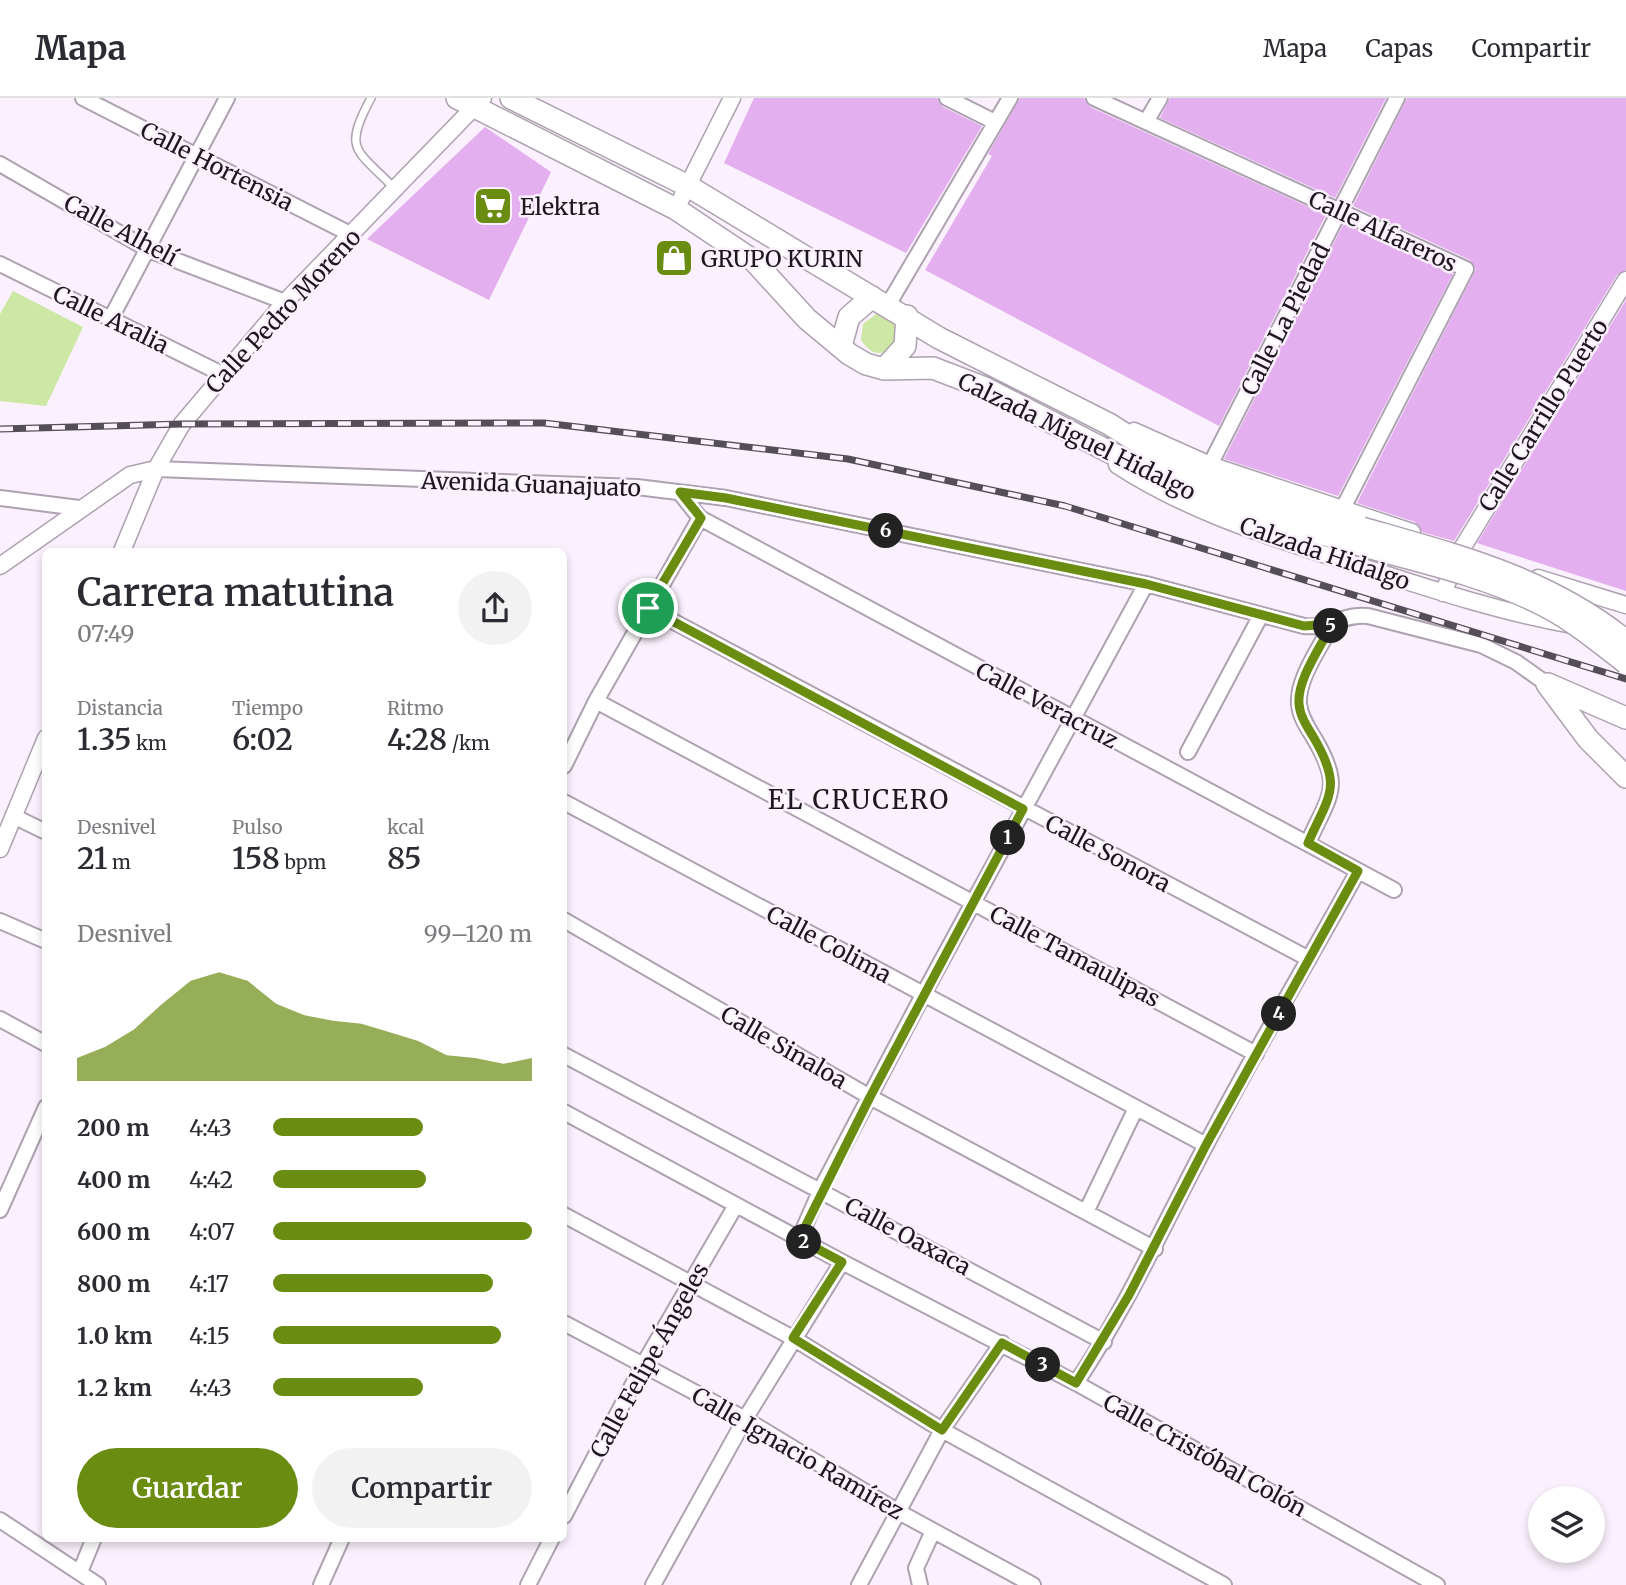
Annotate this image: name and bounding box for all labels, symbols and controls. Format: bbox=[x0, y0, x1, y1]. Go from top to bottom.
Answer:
text: Mapa bbox=[35, 28, 126, 69]
text: Mapa bbox=[1263, 33, 1327, 64]
text: Capas bbox=[1365, 33, 1433, 64]
text: Compartir bbox=[1471, 33, 1591, 64]
street label: Calle Hortensia bbox=[136, 115, 298, 217]
street label: Calle Alfareros bbox=[1304, 184, 1462, 278]
supermarket icon: Elektra bbox=[472, 185, 514, 227]
street label: Calle Alhelí bbox=[59, 188, 183, 272]
place label: Elektra bbox=[520, 192, 600, 221]
street label: Calle Pedro Moreno bbox=[199, 223, 367, 399]
shop icon: GRUPO KURIN bbox=[653, 237, 695, 279]
street label: Calle La Piedad bbox=[1234, 238, 1336, 400]
place label: GRUPO KURIN bbox=[701, 244, 863, 273]
street label: Calle Aralia bbox=[48, 279, 174, 359]
street label: Calle Carrillo Puerto bbox=[1472, 313, 1614, 517]
street label: Calzada Miguel Hidalgo bbox=[953, 366, 1201, 506]
street label: Avenida Guanajuato bbox=[420, 466, 641, 502]
street label: Calzada Hidalgo bbox=[1236, 510, 1414, 596]
pin: 6 bbox=[868, 514, 903, 548]
text: 6 bbox=[880, 518, 891, 542]
text: Carrera matutina bbox=[77, 569, 394, 616]
button: share bbox=[458, 571, 532, 645]
pin bbox=[618, 578, 678, 638]
icon: arrive bbox=[629, 589, 667, 627]
pin: 5 bbox=[1314, 608, 1348, 644]
text: 5 bbox=[1325, 613, 1336, 637]
text: 07:49 bbox=[77, 619, 134, 648]
street label: Calle Veracruz bbox=[971, 655, 1123, 755]
text: Distancia bbox=[77, 696, 163, 720]
text: Tiempo bbox=[232, 696, 303, 720]
text: Ritmo bbox=[387, 696, 444, 720]
text: 1.35 bbox=[77, 720, 131, 758]
text: 6:02 bbox=[232, 720, 293, 758]
text: 4:28 bbox=[387, 720, 447, 758]
text: km bbox=[131, 731, 167, 755]
text: /km bbox=[447, 731, 490, 755]
district label: EL CRUCERO bbox=[768, 783, 950, 816]
street label: Calle Sonora bbox=[1040, 808, 1176, 898]
text: Desnivel bbox=[77, 815, 156, 839]
text: Pulso bbox=[232, 815, 282, 839]
text: kcal bbox=[387, 815, 424, 839]
pin: 1 bbox=[990, 820, 1026, 856]
text: 1 bbox=[1003, 825, 1012, 849]
text: 21 bbox=[77, 839, 108, 877]
text: 158 bbox=[232, 839, 280, 877]
text: 85 bbox=[387, 839, 421, 877]
text: m bbox=[108, 850, 131, 874]
text: bpm bbox=[280, 850, 326, 874]
street label: Calle Colima bbox=[762, 899, 896, 989]
street label: Calle Tamaulipas bbox=[985, 899, 1165, 1013]
text: Desnivel bbox=[77, 919, 172, 948]
text: 99–120 m bbox=[424, 919, 532, 948]
pin: 4 bbox=[1262, 996, 1296, 1032]
street label: Calle Sinaloa bbox=[716, 999, 852, 1095]
text: 4 bbox=[1272, 1001, 1285, 1025]
text: 200 m bbox=[77, 1113, 149, 1142]
text: 4:43 bbox=[189, 1113, 232, 1142]
text: 400 m bbox=[77, 1165, 151, 1194]
text: 4:42 bbox=[189, 1165, 233, 1194]
street label: Calle Oaxaca bbox=[840, 1191, 976, 1281]
text: 600 m bbox=[77, 1217, 150, 1246]
text: 4:07 bbox=[189, 1217, 235, 1246]
pin: 2 bbox=[786, 1224, 822, 1260]
text: 2 bbox=[798, 1229, 809, 1253]
street label: Calle Felipe Ángeles bbox=[583, 1257, 715, 1463]
text: 800 m bbox=[77, 1269, 150, 1298]
text: 4:17 bbox=[189, 1269, 229, 1298]
text: 1.0 km bbox=[77, 1321, 152, 1350]
text: 4:15 bbox=[189, 1321, 230, 1350]
pin: 3 bbox=[1026, 1348, 1060, 1382]
text: 3 bbox=[1037, 1352, 1048, 1376]
text: 1.2 km bbox=[77, 1373, 152, 1402]
text: 4:43 bbox=[189, 1373, 232, 1402]
street label: Calle Ignacio Ramírez bbox=[687, 1380, 909, 1526]
street label: Calle Cristóbal Colón bbox=[1098, 1387, 1312, 1523]
button: Guardar bbox=[77, 1448, 298, 1528]
button: Compartir bbox=[312, 1448, 532, 1528]
map controls bbox=[1528, 1486, 1605, 1563]
button: layers bbox=[1528, 1486, 1605, 1563]

